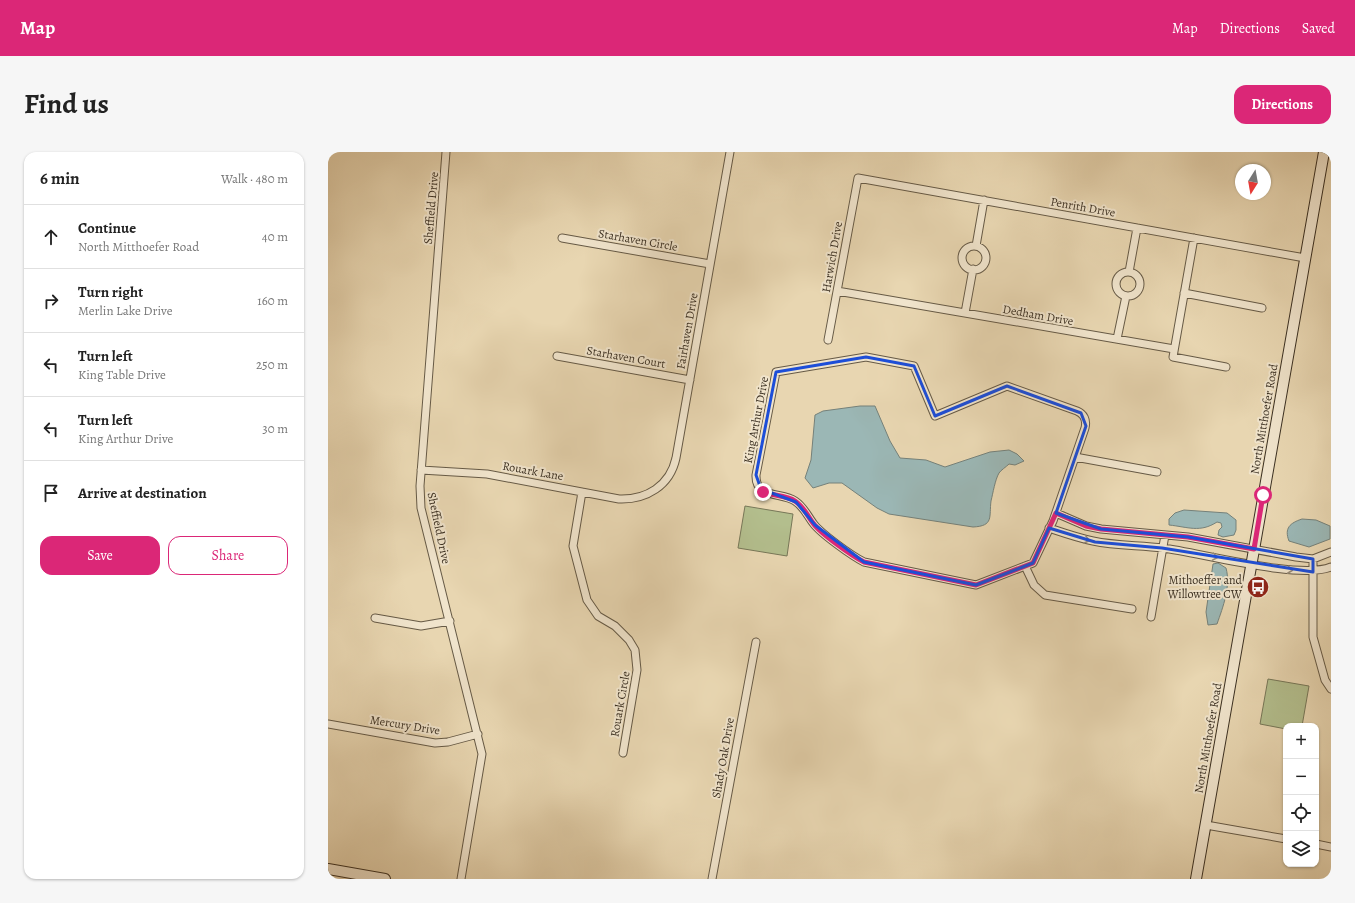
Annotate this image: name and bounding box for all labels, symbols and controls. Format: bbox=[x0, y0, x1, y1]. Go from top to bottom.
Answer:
text: Map bbox=[20, 15, 55, 41]
text: Map bbox=[1172, 19, 1198, 38]
text: Directions bbox=[1220, 19, 1280, 38]
text: Saved bbox=[1302, 19, 1335, 38]
text: Find us bbox=[24, 85, 109, 123]
button: Directions bbox=[1234, 85, 1331, 124]
north arrow bbox=[1235, 164, 1271, 200]
text: 6 min bbox=[40, 167, 80, 190]
text: Walk · 480 m bbox=[221, 170, 288, 187]
street label: Sheffield Drive bbox=[420, 171, 442, 245]
street label: Penrith Drive bbox=[1049, 193, 1117, 221]
text: Continue bbox=[78, 218, 136, 238]
street label: Harwich Drive bbox=[818, 220, 846, 294]
street label: Starhaven Circle bbox=[597, 225, 679, 255]
icon: ahead bbox=[40, 226, 62, 248]
text: 40 m bbox=[262, 228, 288, 245]
text: North Mitthoefer Road bbox=[78, 238, 199, 255]
text: Turn right bbox=[78, 282, 143, 302]
icon: right bbox=[40, 290, 62, 312]
text: 160 m bbox=[257, 292, 288, 309]
street label: Fairhaven Drive bbox=[672, 292, 702, 370]
street label: Dedham Drive bbox=[1001, 301, 1075, 329]
text: Merlin Lake Drive bbox=[78, 302, 173, 319]
street label: Starhaven Court bbox=[585, 342, 667, 372]
text: Turn left bbox=[78, 346, 133, 366]
icon: left bbox=[40, 354, 62, 376]
text: 250 m bbox=[256, 356, 288, 373]
street label: North Mitthoefer Road bbox=[1246, 362, 1282, 475]
text: King Table Drive bbox=[78, 366, 166, 383]
street label: King Arthur Drive bbox=[740, 375, 772, 465]
text: Turn left bbox=[78, 410, 133, 430]
icon: left bbox=[40, 418, 62, 440]
text: 30 m bbox=[262, 420, 288, 437]
text: King Arthur Drive bbox=[78, 430, 173, 447]
street label: Rouark Lane bbox=[501, 458, 565, 484]
icon: arrive bbox=[40, 482, 62, 504]
text: Arrive at destination bbox=[78, 483, 207, 503]
route end bbox=[754, 483, 772, 501]
route start bbox=[1254, 486, 1272, 504]
street label: Sheffield Drive bbox=[424, 491, 454, 565]
one-way arrow bbox=[1083, 535, 1090, 543]
button: Save bbox=[40, 536, 160, 575]
button: Share bbox=[168, 536, 288, 575]
one-way arrow bbox=[1212, 553, 1218, 561]
one-way arrow bbox=[1287, 565, 1293, 574]
place label: Mithoeffer and Willowtree CW bbox=[1167, 572, 1243, 602]
bus stop icon: Mithoeffer and Willowtree CW bbox=[1245, 574, 1271, 600]
street label: Rouark Circle bbox=[606, 670, 634, 738]
street label: North Mitthoefer Road bbox=[1190, 681, 1226, 794]
street label: Mercury Drive bbox=[369, 712, 441, 738]
street label: Shady Oak Drive bbox=[708, 716, 738, 800]
map controls bbox=[1283, 723, 1319, 867]
button: + bbox=[1283, 723, 1319, 759]
button: − bbox=[1283, 759, 1319, 795]
button: locate bbox=[1283, 795, 1319, 831]
button: layers bbox=[1283, 831, 1319, 867]

